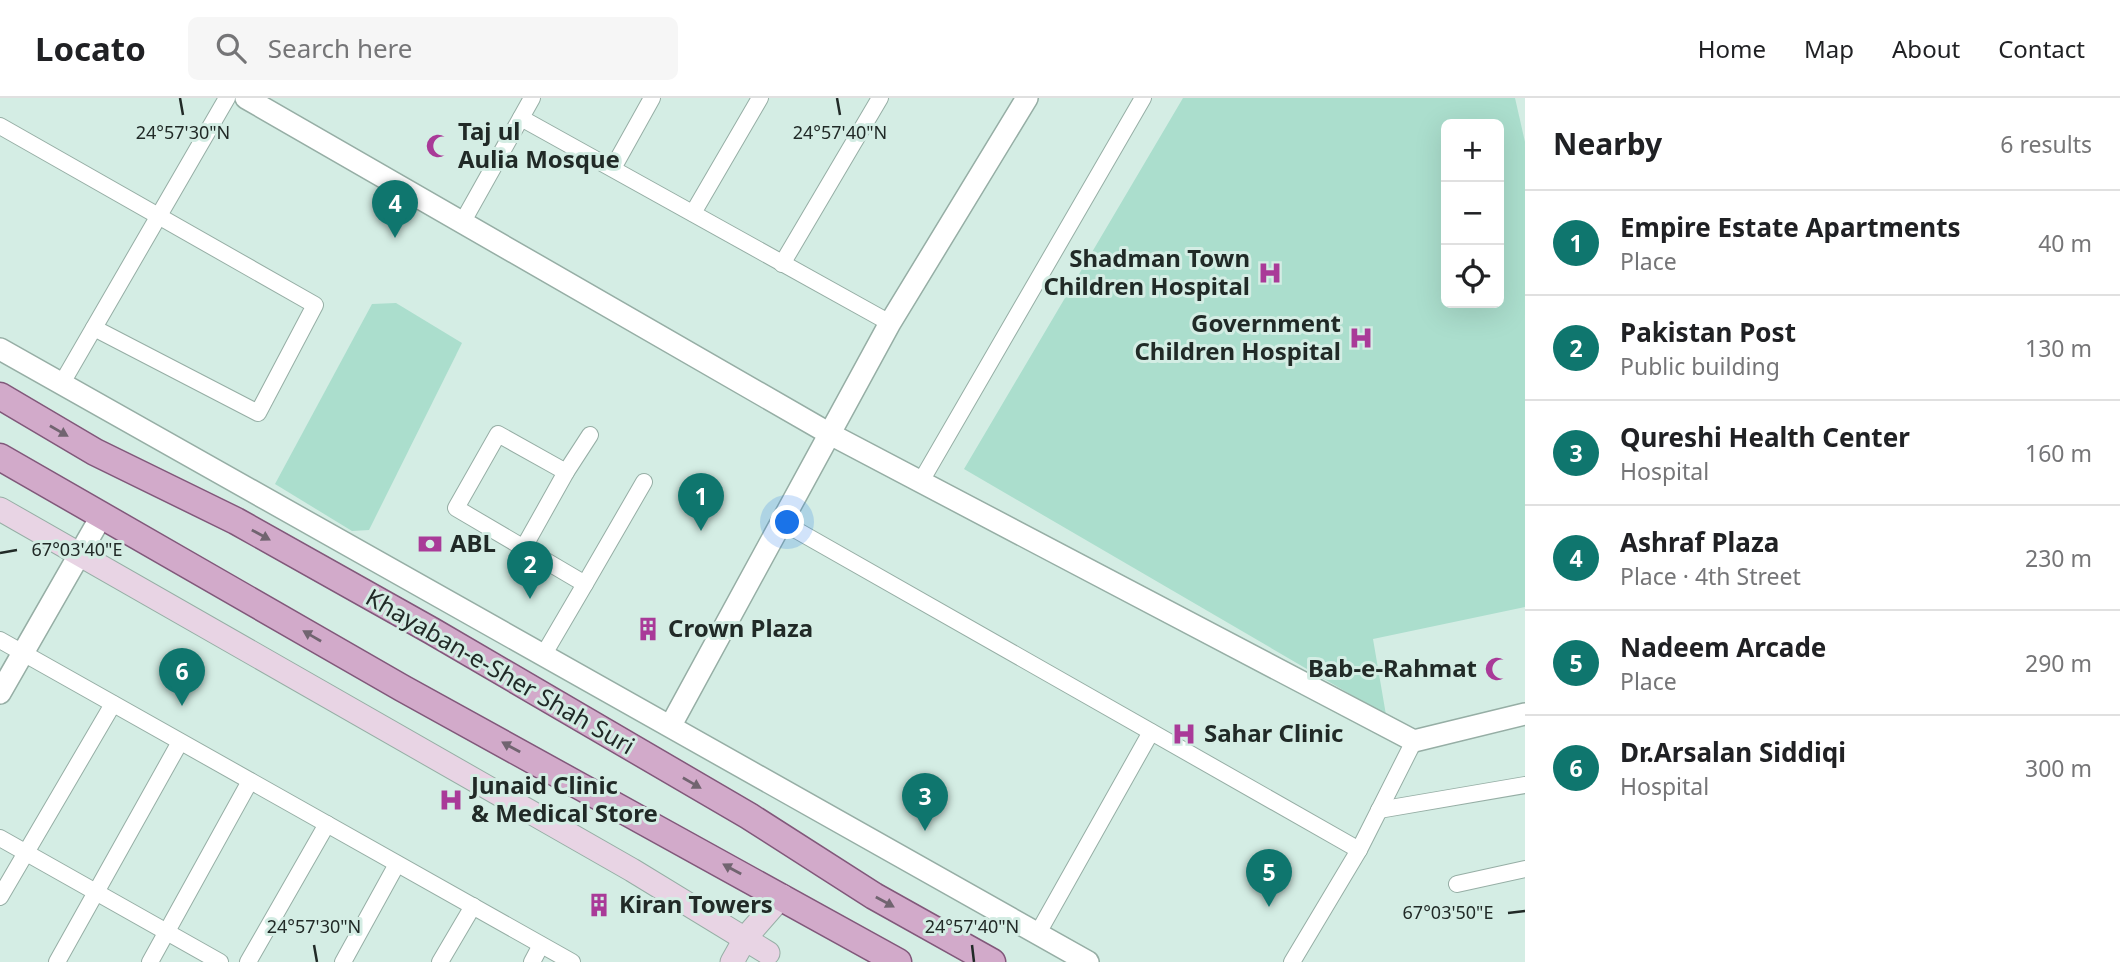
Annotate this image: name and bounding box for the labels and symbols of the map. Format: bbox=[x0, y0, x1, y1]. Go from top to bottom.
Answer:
place label: Taj ul Aulia Mosque bbox=[458, 114, 620, 175]
text: 24°57'30"N bbox=[136, 120, 230, 144]
text: 24°57'40"N bbox=[793, 120, 887, 144]
mosque icon: Taj ul Aulia Mosque bbox=[424, 132, 452, 160]
pin: 4 bbox=[372, 180, 418, 238]
place label: Shadman Town Children Hospital bbox=[1043, 241, 1250, 302]
hospital icon: Shadman Town Children Hospital bbox=[1256, 259, 1284, 287]
place label: Government Children Hospital bbox=[1134, 306, 1341, 367]
hospital icon: Government Children Hospital bbox=[1347, 324, 1375, 352]
one-way arrow bbox=[49, 424, 68, 437]
pin: 1 bbox=[678, 473, 724, 531]
your location bbox=[770, 505, 804, 539]
place label: ABL bbox=[450, 526, 496, 559]
one-way arrow bbox=[251, 529, 271, 541]
bank icon: ABL bbox=[416, 530, 444, 558]
text: 67°03'40"E bbox=[32, 537, 122, 561]
pin: 2 bbox=[507, 541, 553, 599]
street label: Khayaban-e-Sher Shah Suri bbox=[360, 580, 641, 761]
place label: Crown Plaza bbox=[668, 611, 813, 644]
building icon: Crown Plaza bbox=[634, 615, 662, 643]
one-way arrow bbox=[303, 630, 322, 642]
pin: 6 bbox=[159, 648, 205, 706]
place label: Bab-e-Rahmat bbox=[1308, 651, 1477, 684]
mosque icon: Bab-e-Rahmat bbox=[1483, 655, 1511, 683]
place label: Sahar Clinic bbox=[1204, 716, 1343, 749]
hospital icon: Sahar Clinic bbox=[1170, 720, 1198, 748]
one-way arrow bbox=[500, 742, 520, 754]
place label: Junaid Clinic & Medical Store bbox=[469, 768, 658, 829]
pin: 3 bbox=[902, 773, 948, 831]
one-way arrow bbox=[682, 776, 701, 789]
hospital icon: Junaid Clinic & Medical Store bbox=[437, 786, 465, 814]
pin: 5 bbox=[1246, 849, 1292, 907]
one-way arrow bbox=[721, 863, 741, 875]
place label: Kiran Towers bbox=[619, 887, 773, 920]
building icon: Kiran Towers bbox=[585, 891, 613, 919]
one-way arrow bbox=[876, 896, 895, 908]
text: 67°03'50"E bbox=[1403, 900, 1493, 924]
text: 24°57'30"N bbox=[267, 914, 361, 938]
text: 24°57'40"N bbox=[925, 914, 1019, 938]

